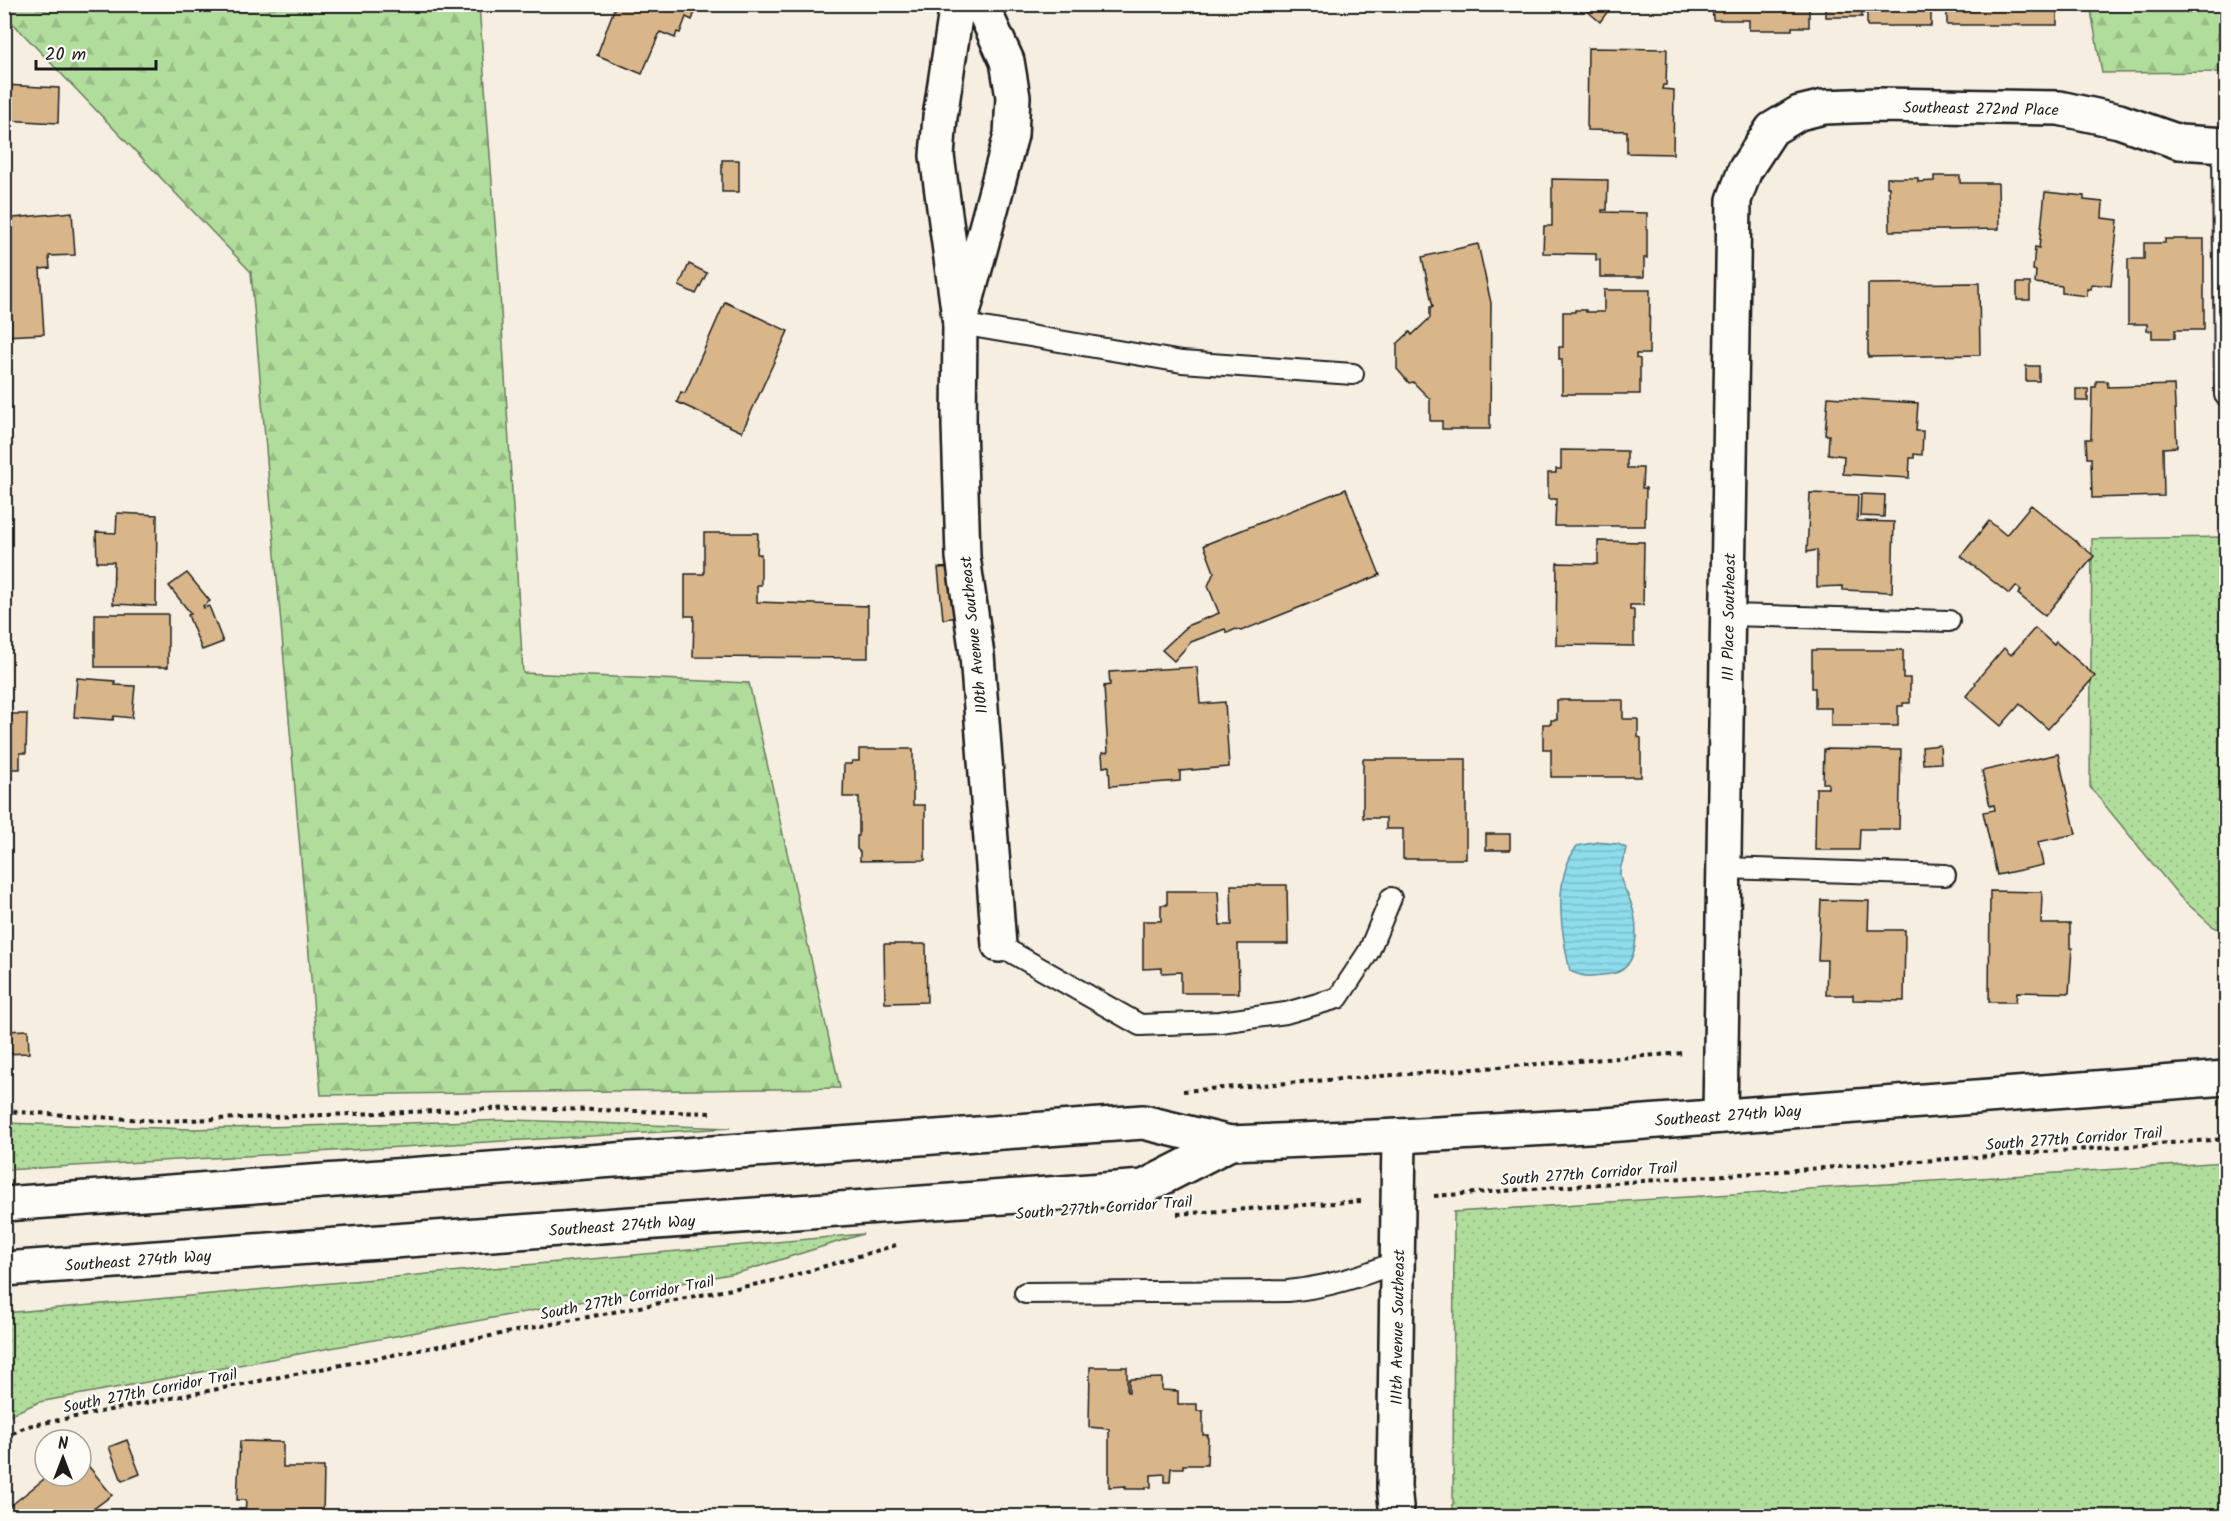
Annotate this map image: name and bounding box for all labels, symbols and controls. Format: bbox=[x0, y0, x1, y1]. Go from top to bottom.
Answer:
scale bar bbox=[36, 33, 156, 71]
text: 20 m bbox=[45, 41, 86, 70]
street label: Southeast 272nd Place bbox=[1903, 96, 2059, 123]
street label: 111 Place Southeast bbox=[1716, 552, 1743, 681]
street label: 110th Avenue Southeast bbox=[954, 554, 995, 715]
street label: Southeast 274th Way bbox=[1654, 1099, 1803, 1134]
street label: South 277th Corridor Trail bbox=[1985, 1121, 2163, 1158]
street label: South 277th Corridor Trail bbox=[1500, 1156, 1678, 1193]
street label: South 277th Corridor Trail bbox=[1015, 1190, 1193, 1227]
street label: Southeast 274th Way bbox=[548, 1209, 697, 1244]
street label: Southeast 274th Way bbox=[64, 1244, 213, 1279]
street label: 111th Avenue Southeast bbox=[1385, 1248, 1412, 1405]
street label: South 277th Corridor Trail bbox=[538, 1269, 717, 1328]
street label: South 277th Corridor Trail bbox=[61, 1362, 240, 1421]
north arrow bbox=[33, 1428, 93, 1488]
text: N bbox=[58, 1432, 68, 1457]

